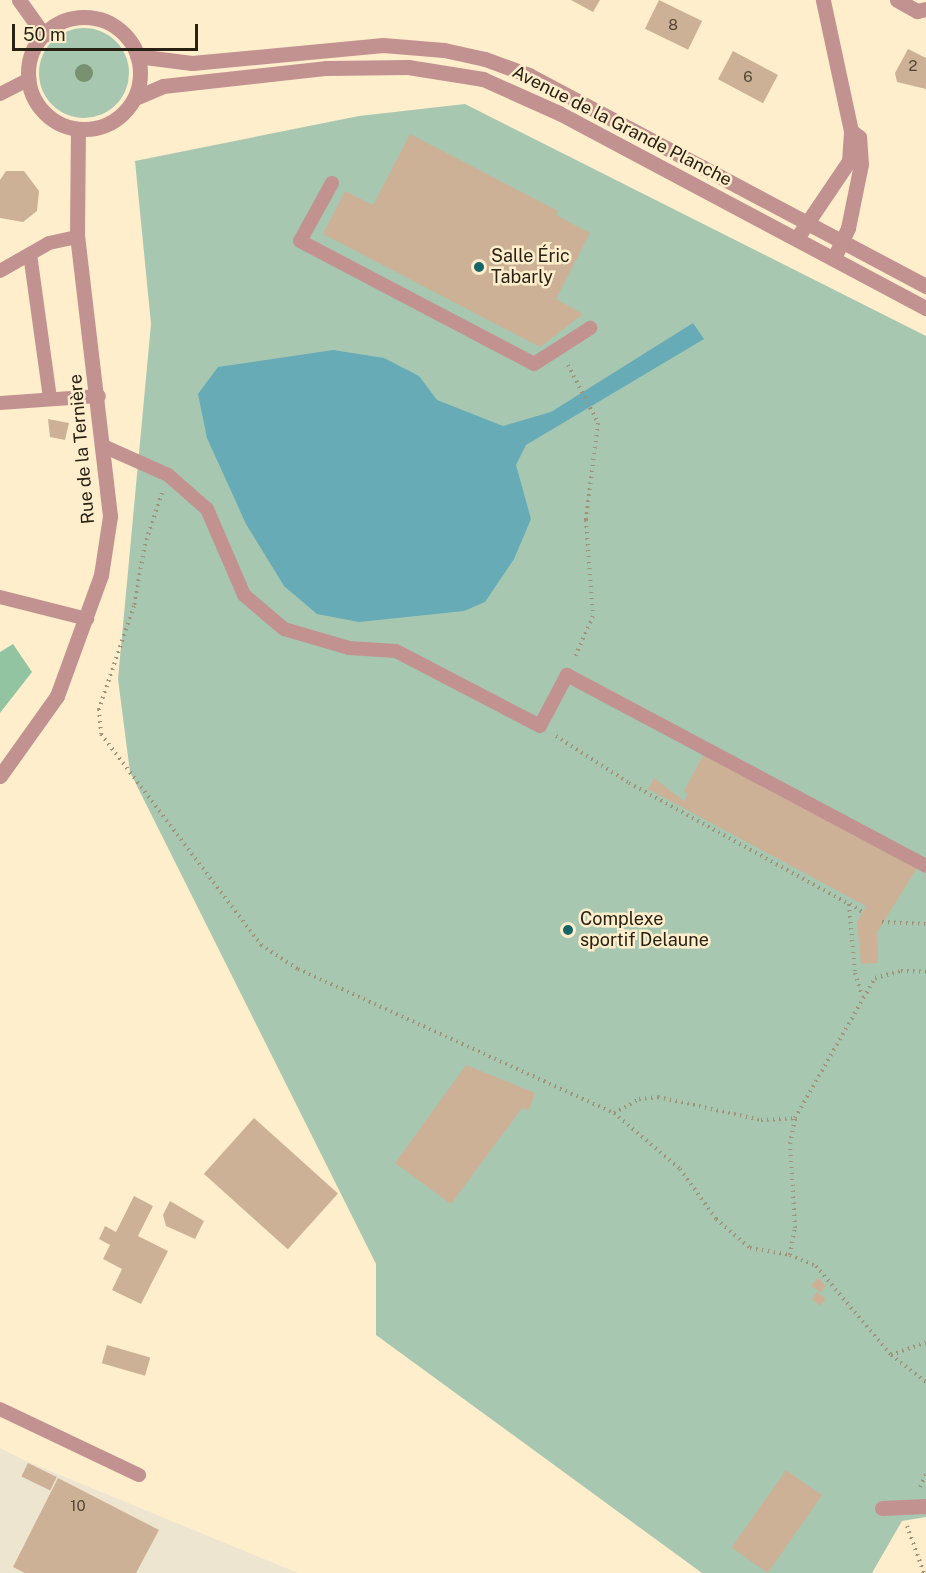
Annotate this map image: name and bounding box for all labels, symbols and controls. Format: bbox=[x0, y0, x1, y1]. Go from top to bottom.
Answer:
scale bar bbox=[15, 12, 201, 50]
house number: 8 bbox=[668, 16, 678, 34]
text: 50 m bbox=[23, 24, 66, 45]
house number: 2 bbox=[909, 57, 917, 75]
street label: Avenue de la Grande Planche bbox=[508, 61, 736, 191]
house number: 6 bbox=[743, 68, 753, 86]
place label: Salle Éric Tabarly bbox=[491, 246, 570, 288]
marker: Salle Éric Tabarly bbox=[472, 260, 486, 274]
street label: Rue de la Ternière bbox=[65, 373, 99, 525]
place label: Complexe sportif Delaune bbox=[580, 909, 709, 952]
marker: Complexe sportif Delaune bbox=[561, 923, 575, 937]
house number: 10 bbox=[70, 1497, 86, 1515]

